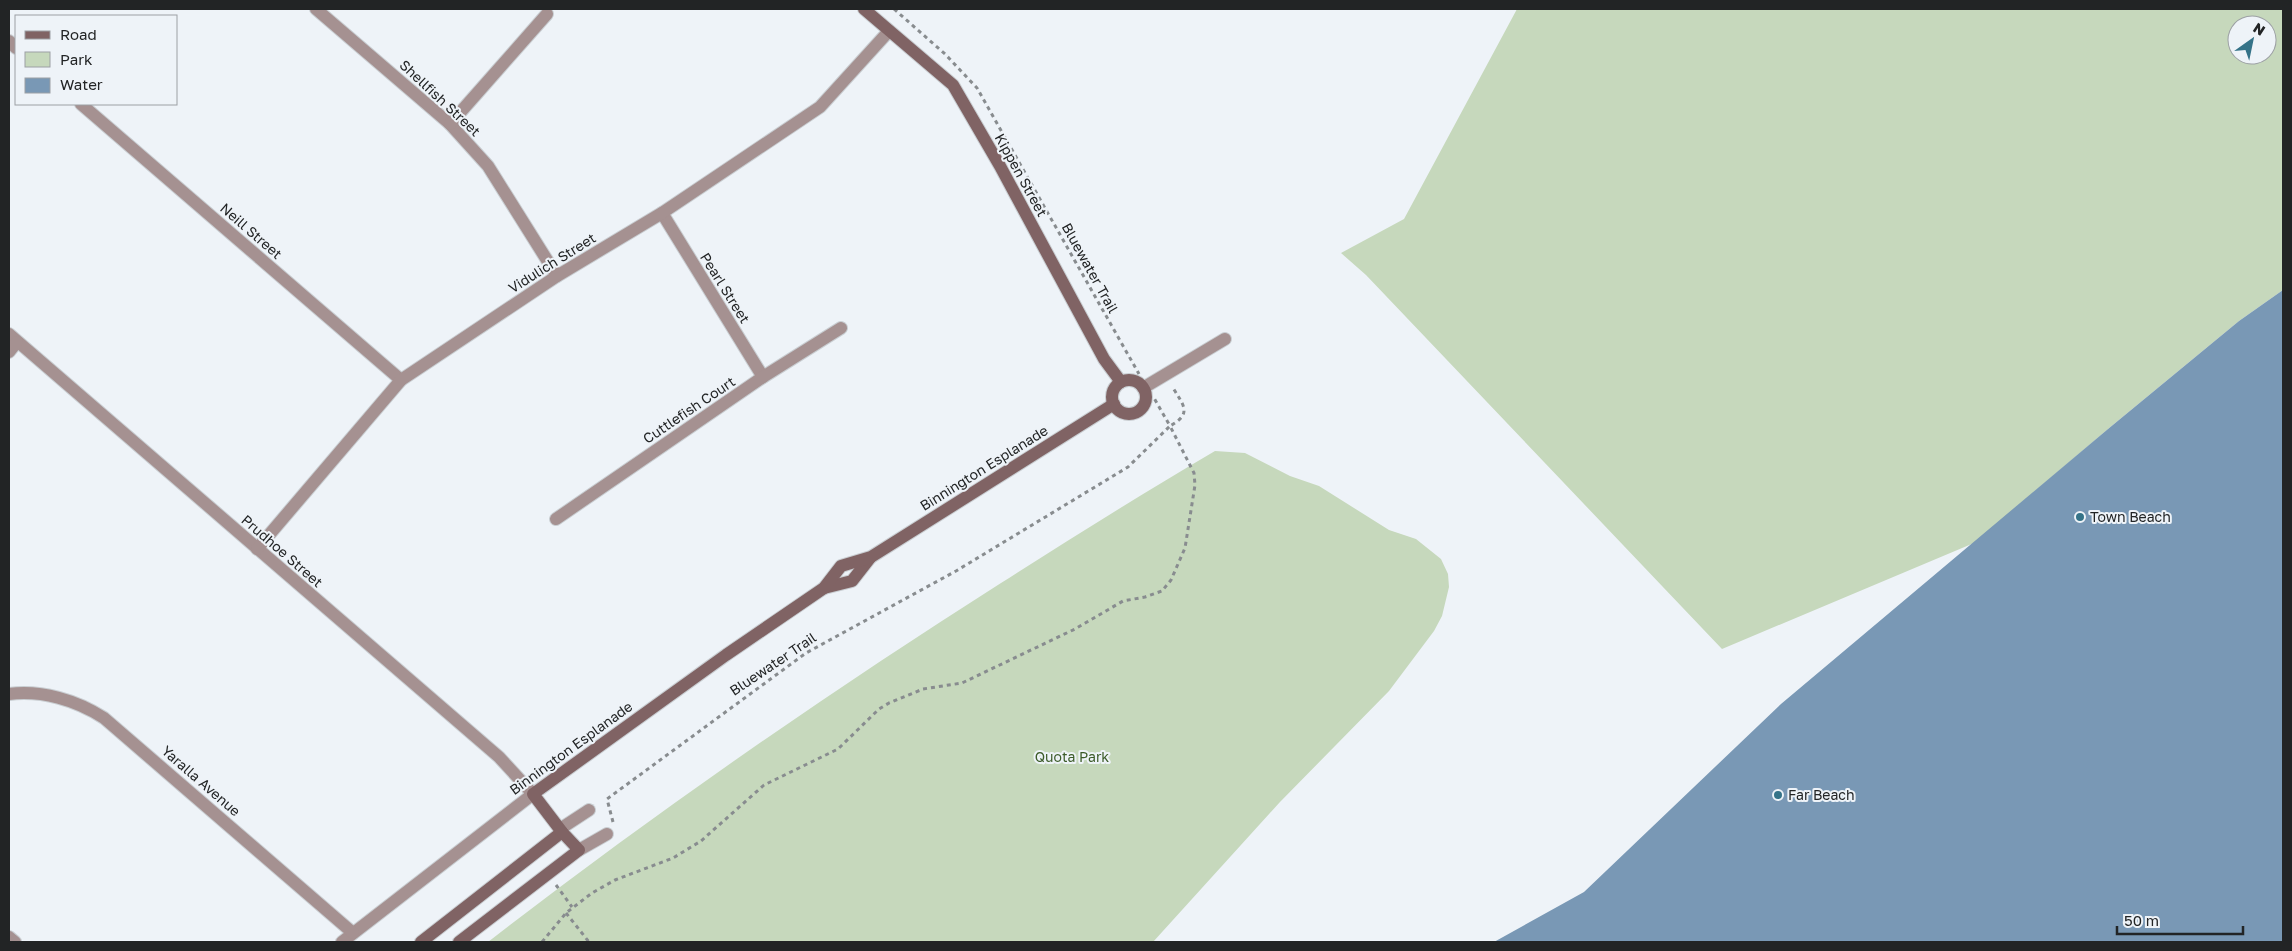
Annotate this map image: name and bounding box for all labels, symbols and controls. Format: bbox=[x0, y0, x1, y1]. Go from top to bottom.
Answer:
legend bbox=[15, 15, 178, 105]
north arrow bbox=[2227, 15, 2277, 65]
text: N bbox=[2250, 19, 2268, 39]
text: Road bbox=[60, 25, 97, 43]
text: Park bbox=[60, 50, 93, 68]
street label: Shellfish Street bbox=[396, 56, 484, 139]
text: Water bbox=[60, 75, 103, 93]
street label: Kippen Street bbox=[992, 130, 1051, 219]
street label: Neill Street bbox=[217, 199, 286, 262]
street label: Bluewater Trail bbox=[1059, 220, 1122, 316]
street label: Vidulich Street bbox=[505, 229, 598, 296]
street label: Pearl Street bbox=[697, 249, 754, 326]
street label: Cuttlefish Court bbox=[639, 372, 738, 447]
street label: Binnington Esplanade bbox=[917, 421, 1051, 514]
place label: Town Beach bbox=[2090, 508, 2171, 525]
street label: Prudhoe Street bbox=[238, 511, 326, 590]
marker: Town Beach bbox=[2074, 511, 2086, 523]
street label: Bluewater Trail bbox=[726, 628, 819, 699]
street label: Binnington Esplanade bbox=[506, 697, 635, 798]
street label: Yaralla Avenue bbox=[158, 742, 244, 819]
park label: Quota Park bbox=[1035, 748, 1109, 765]
place label: Far Beach bbox=[1788, 786, 1855, 803]
marker: Far Beach bbox=[1772, 789, 1784, 801]
scale bar bbox=[2117, 904, 2243, 936]
text: 50 m bbox=[2124, 911, 2159, 929]

